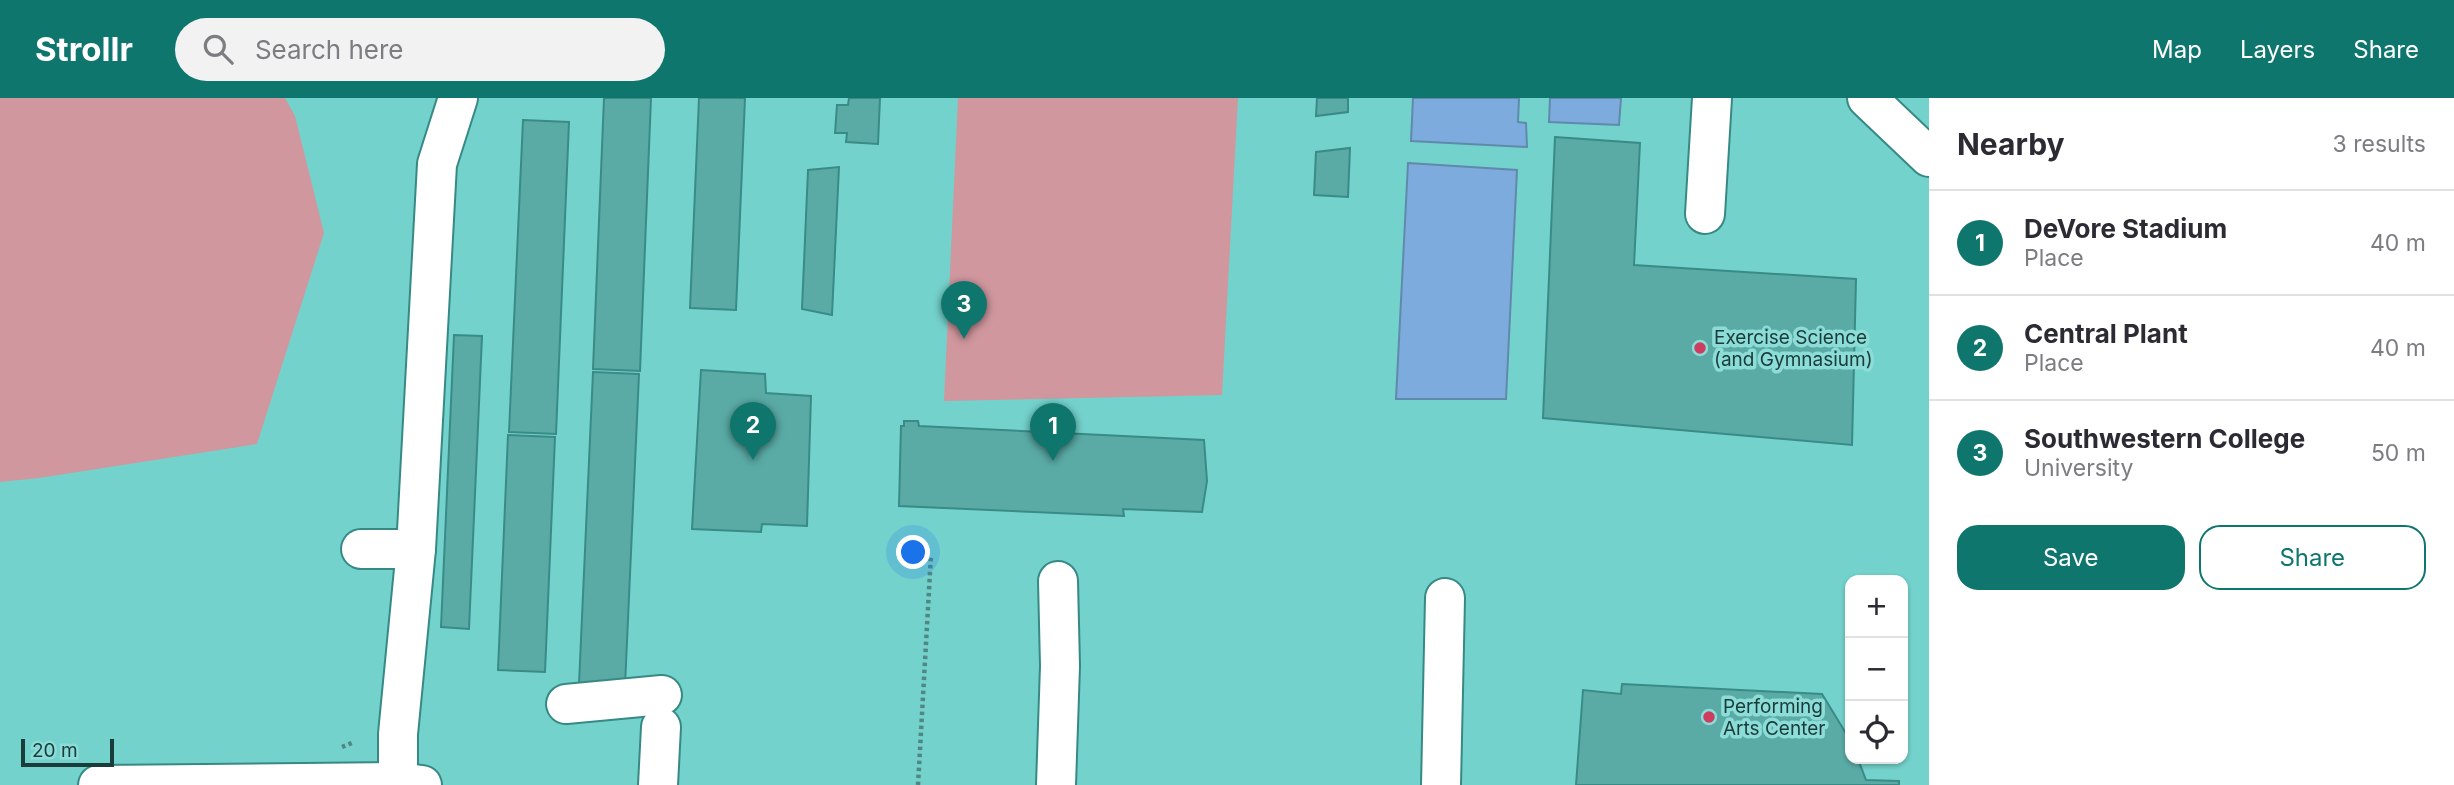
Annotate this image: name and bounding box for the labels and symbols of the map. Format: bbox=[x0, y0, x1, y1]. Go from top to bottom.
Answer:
pin: 3 bbox=[941, 281, 987, 339]
place label: Exercise Science (and Gymnasium) bbox=[1714, 326, 1873, 371]
marker: Exercise Science (and Gymnasium) bbox=[1692, 340, 1708, 356]
pin: 2 bbox=[730, 402, 776, 460]
pin: 1 bbox=[1030, 403, 1076, 461]
your location bbox=[896, 535, 930, 569]
place label: Performing Arts Center bbox=[1723, 695, 1825, 740]
marker: Performing Arts Center bbox=[1701, 709, 1717, 725]
scale bar bbox=[21, 736, 114, 768]

